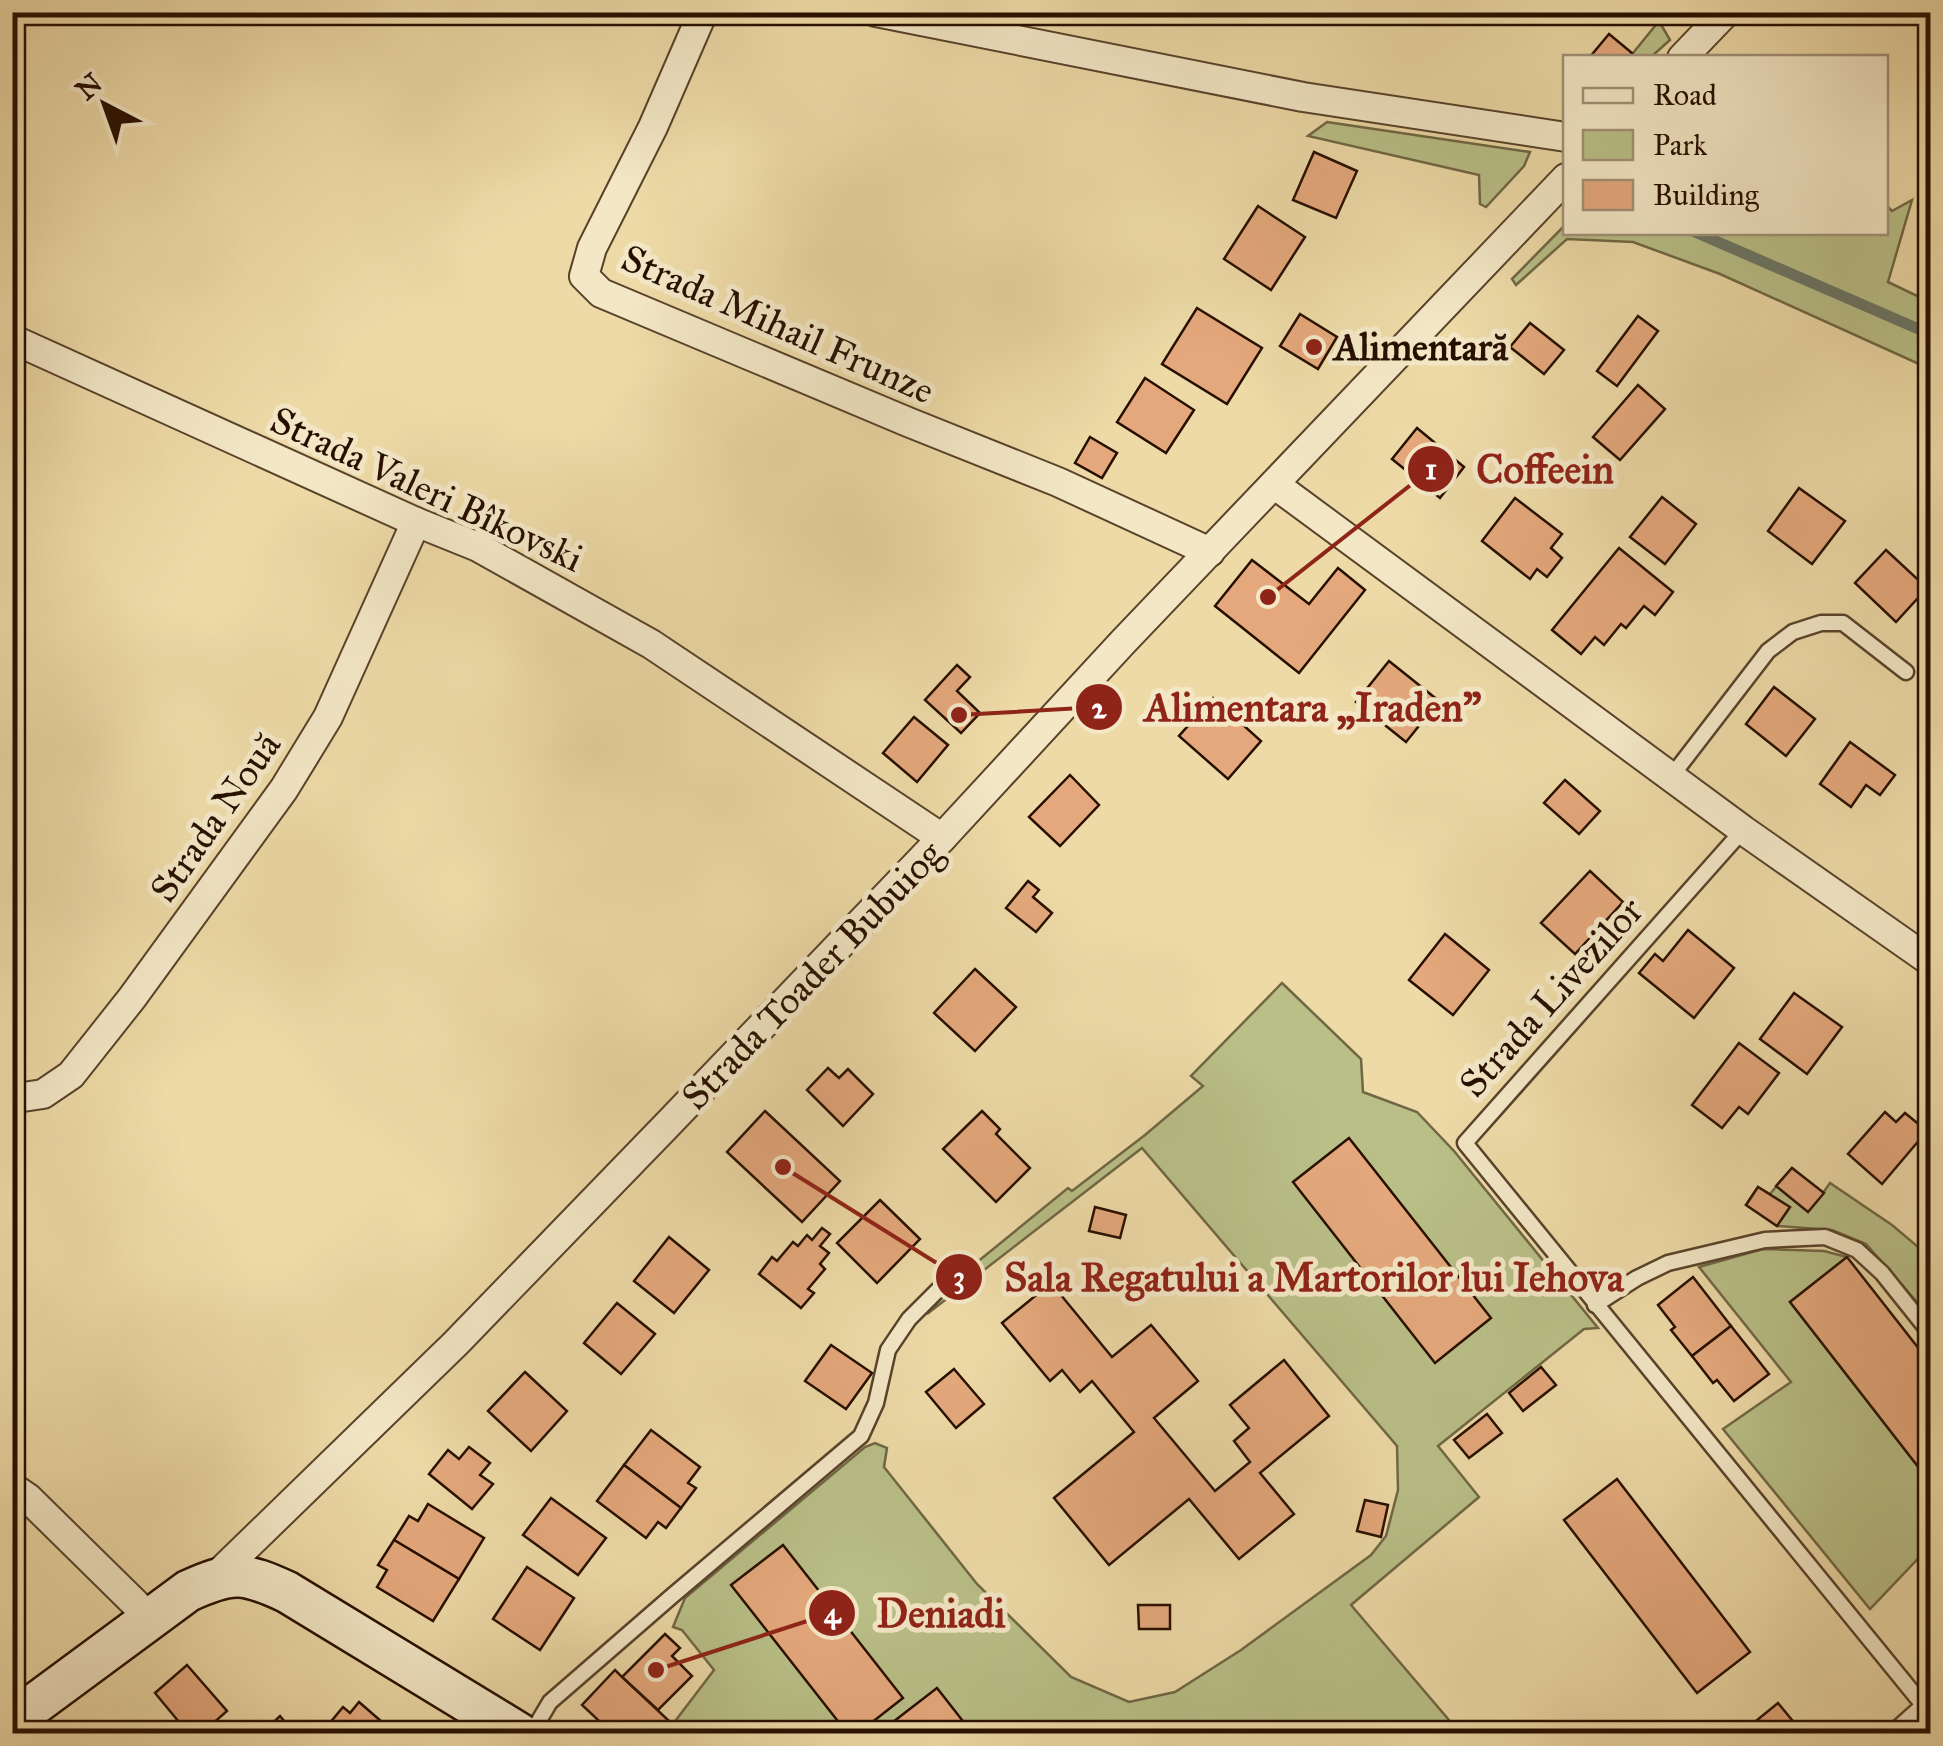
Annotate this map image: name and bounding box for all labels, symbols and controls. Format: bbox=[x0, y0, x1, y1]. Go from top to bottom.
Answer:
north arrow bbox=[55, 55, 155, 155]
legend bbox=[1563, 55, 1888, 235]
text: N bbox=[68, 65, 110, 108]
text: Road bbox=[1653, 77, 1717, 113]
text: Park bbox=[1653, 127, 1707, 163]
text: Building bbox=[1653, 177, 1760, 213]
street label: Strada Mihail Frunze bbox=[615, 234, 941, 414]
place label: Alimentară bbox=[1332, 324, 1509, 370]
marker: Alimentară bbox=[1303, 336, 1325, 358]
street label: Strada Valeri Bîkovski bbox=[264, 396, 590, 582]
callout: Coffeein bbox=[1406, 434, 1633, 504]
text: Coffeein bbox=[1476, 445, 1614, 494]
text: 1 bbox=[1425, 451, 1437, 487]
callout: Alimentara „Iraden” bbox=[1074, 672, 1501, 742]
text: Alimentara „Iraden” bbox=[1142, 683, 1482, 732]
text: 2 bbox=[1092, 690, 1108, 726]
street label: Strada Nouă bbox=[140, 723, 291, 911]
street label: Strada Toader Bubuiog bbox=[672, 831, 952, 1119]
street label: Strada Livezilor bbox=[1449, 887, 1653, 1106]
callout: Sala Regatului a Martorilor lui Iehova bbox=[934, 1242, 1644, 1312]
text: Sala Regatului a Martorilor lui Iehova bbox=[1004, 1253, 1625, 1302]
text: 3 bbox=[953, 1259, 965, 1295]
callout: Deniadi bbox=[807, 1578, 1026, 1648]
text: Deniadi bbox=[877, 1589, 1006, 1638]
text: 4 bbox=[824, 1595, 842, 1631]

